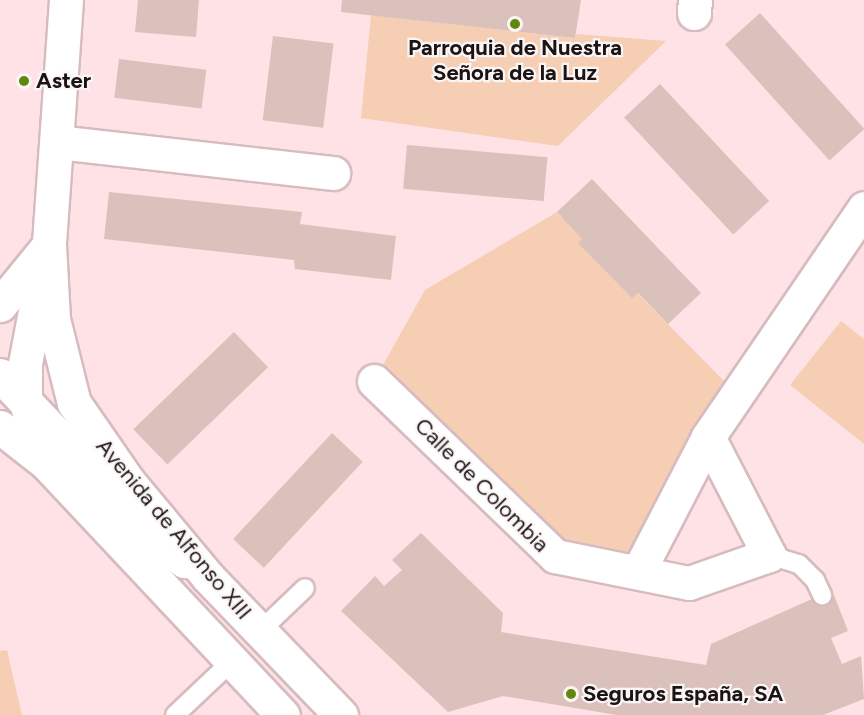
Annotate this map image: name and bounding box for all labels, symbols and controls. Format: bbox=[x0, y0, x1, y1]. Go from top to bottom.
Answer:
marker: Parroquia de Nuestra Señora de la Luz bbox=[508, 17, 522, 31]
place label: Parroquia de Nuestra Señora de la Luz bbox=[408, 34, 622, 86]
place label: Aster bbox=[36, 68, 91, 94]
marker: Aster bbox=[17, 74, 31, 88]
street label: Calle de Colombia bbox=[409, 412, 555, 558]
street label: Avenida de Alfonso XIII bbox=[91, 433, 257, 625]
place label: Seguros España, SA bbox=[583, 681, 783, 707]
marker: Seguros España, SA bbox=[564, 687, 578, 701]

